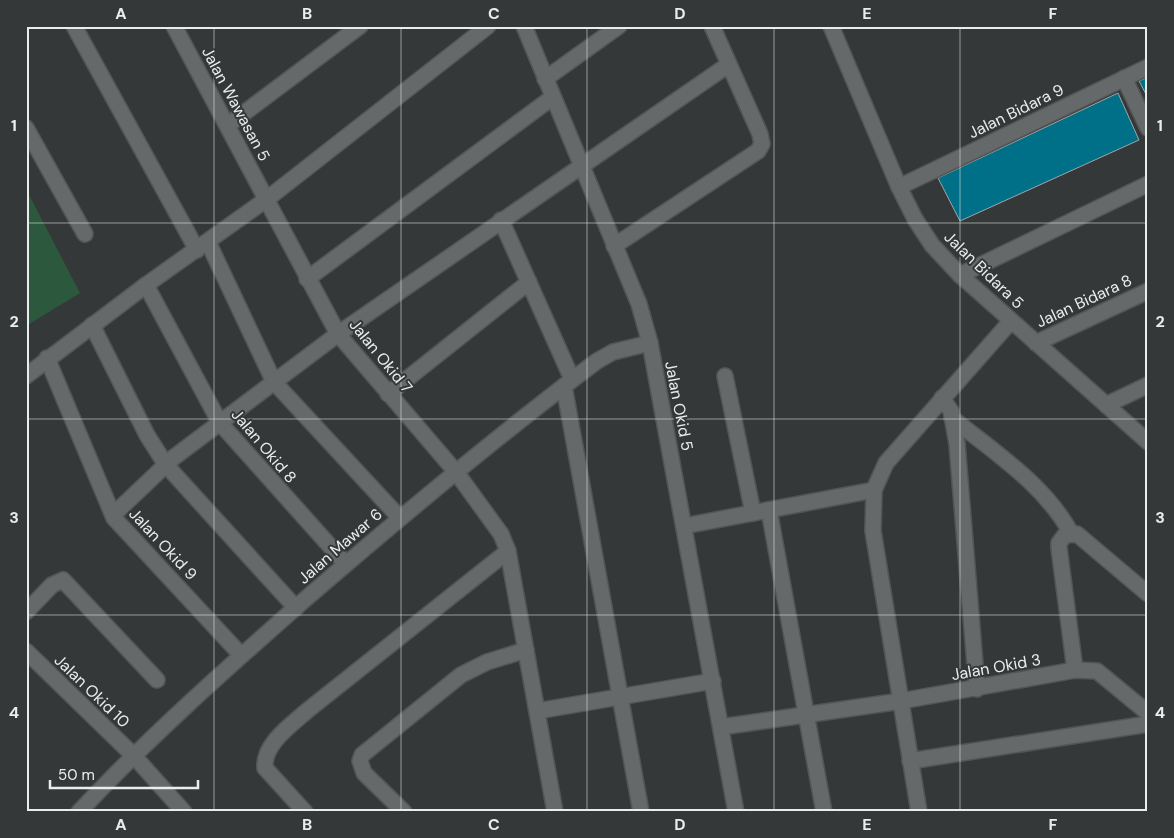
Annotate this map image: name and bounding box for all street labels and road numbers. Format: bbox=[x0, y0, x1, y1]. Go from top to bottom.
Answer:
street label: Jalan Wawasan 5 bbox=[197, 43, 275, 165]
street label: Jalan Bidara 9 bbox=[965, 79, 1067, 143]
street label: Jalan Bidara 5 bbox=[940, 227, 1028, 313]
street label: Jalan Bidara 8 bbox=[1033, 270, 1135, 332]
street label: Jalan Okid 7 bbox=[345, 315, 417, 397]
street label: Jalan Okid 5 bbox=[660, 359, 698, 453]
street label: Jalan Okid 8 bbox=[227, 404, 301, 488]
street label: Jalan Okid 9 bbox=[124, 504, 202, 584]
street label: Jalan Mawar 6 bbox=[293, 504, 387, 588]
street label: Jalan Okid 3 bbox=[950, 649, 1042, 685]
street label: Jalan Okid 10 bbox=[50, 650, 134, 732]

